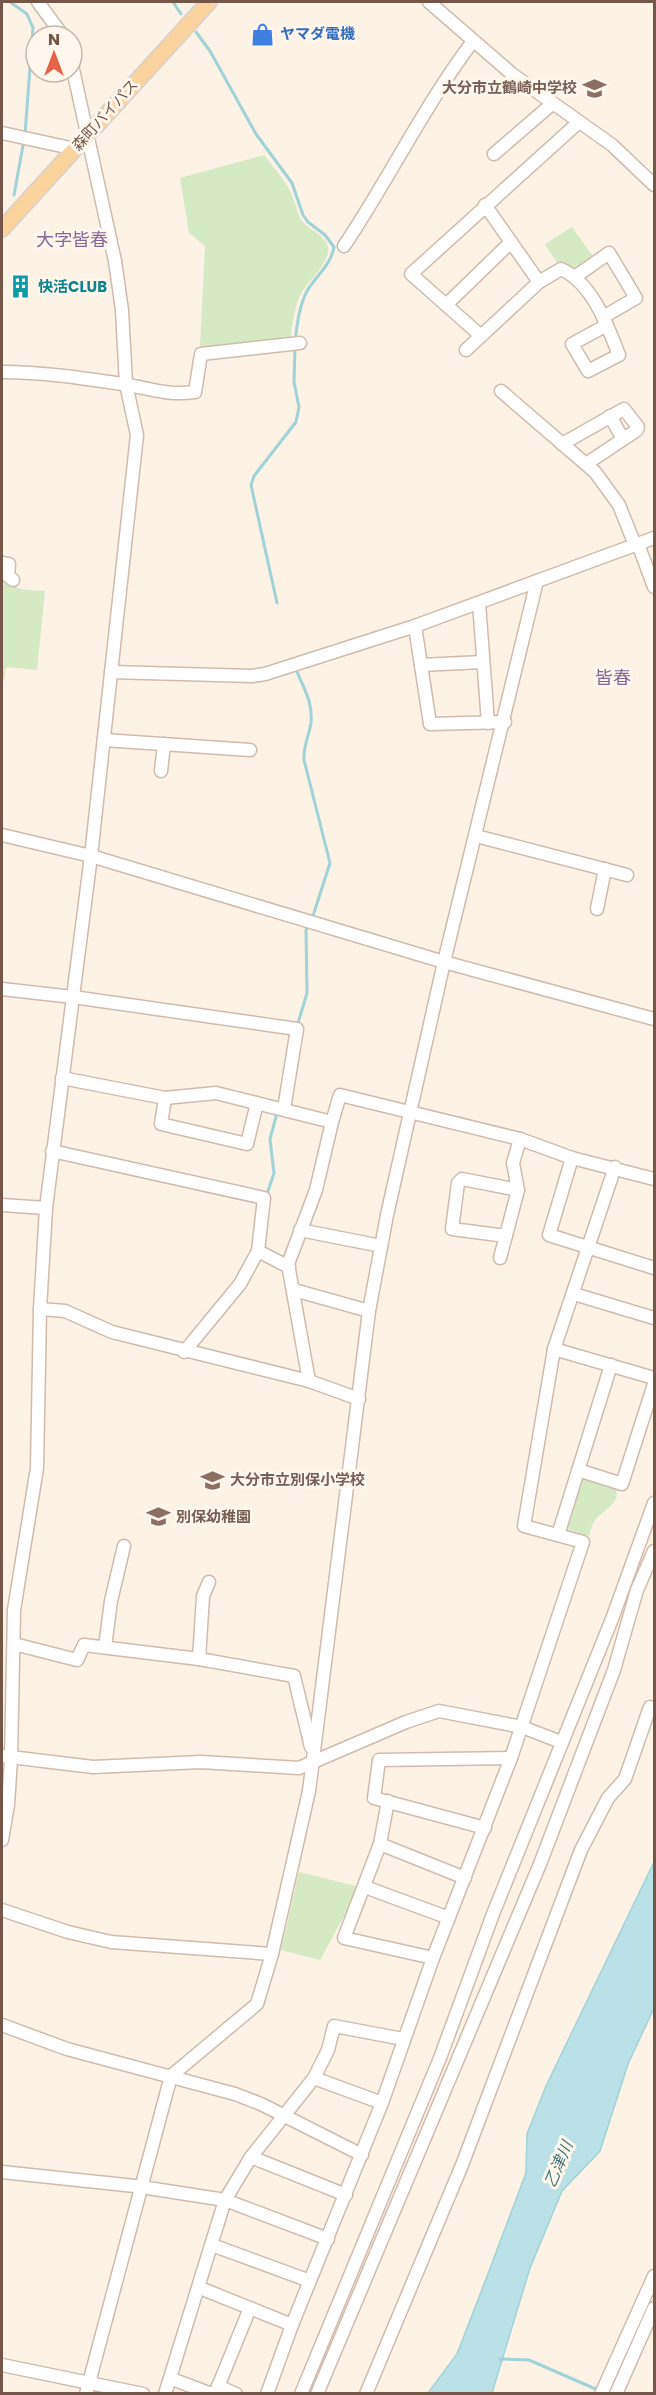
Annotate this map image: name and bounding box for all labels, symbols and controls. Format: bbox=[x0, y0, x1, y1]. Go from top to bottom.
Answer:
shop icon: ヤマダ電機 bbox=[249, 21, 275, 47]
place label: ヤマダ電機 bbox=[280, 23, 355, 44]
north arrow bbox=[24, 24, 84, 84]
text: N bbox=[48, 28, 60, 51]
street label: 森町バイパス bbox=[67, 74, 142, 155]
school or university icon: 大分市立鶴崎中学校 bbox=[582, 75, 608, 101]
place label: 大分市立鶴崎中学校 bbox=[442, 77, 577, 98]
district label: 大字皆春 bbox=[36, 227, 108, 252]
building icon: 快活CLUB bbox=[7, 274, 33, 300]
place label: 快活CLUB bbox=[38, 276, 107, 297]
district label: 皆春 bbox=[595, 665, 631, 690]
school or university icon: 大分市立別保小学校 bbox=[199, 1467, 225, 1493]
place label: 大分市立別保小学校 bbox=[230, 1469, 365, 1490]
school or university icon: 別保幼稚園 bbox=[145, 1504, 171, 1530]
place label: 別保幼稚園 bbox=[176, 1506, 251, 1527]
water label: 乙津川 bbox=[538, 2136, 579, 2191]

